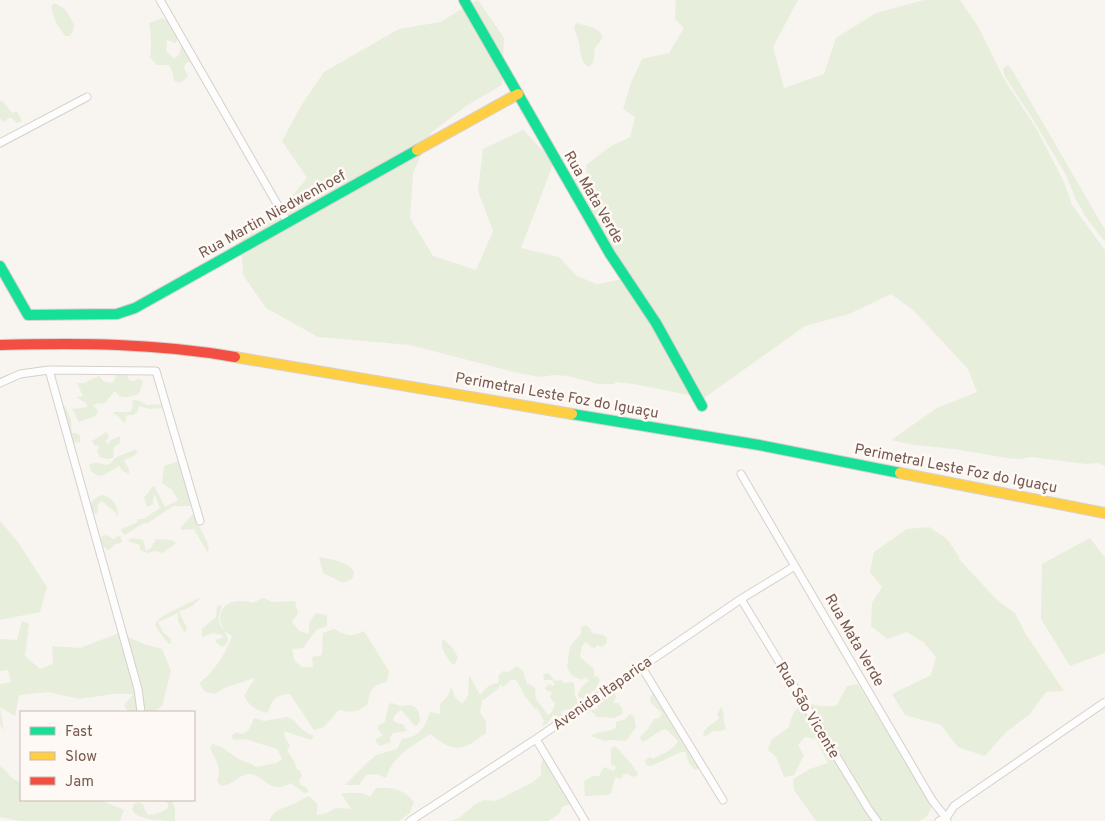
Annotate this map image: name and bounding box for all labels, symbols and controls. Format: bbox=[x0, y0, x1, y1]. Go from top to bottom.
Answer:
street label: Rua Mata Verde bbox=[559, 148, 627, 247]
street label: Rua Martin Niedwenhoef bbox=[196, 167, 350, 264]
street label: Perimetral Leste Foz do Iguaçu bbox=[453, 369, 660, 424]
street label: Perimetral Leste Foz do Iguaçu bbox=[853, 440, 1059, 498]
street label: Rua Mata Verde bbox=[820, 591, 888, 690]
street label: Avenida Itaparica bbox=[550, 653, 656, 736]
street label: Rua São Vicente bbox=[770, 659, 843, 762]
legend bbox=[20, 711, 195, 801]
text: Fast bbox=[65, 723, 93, 742]
text: Slow bbox=[65, 748, 97, 767]
text: Jam bbox=[65, 773, 94, 792]

